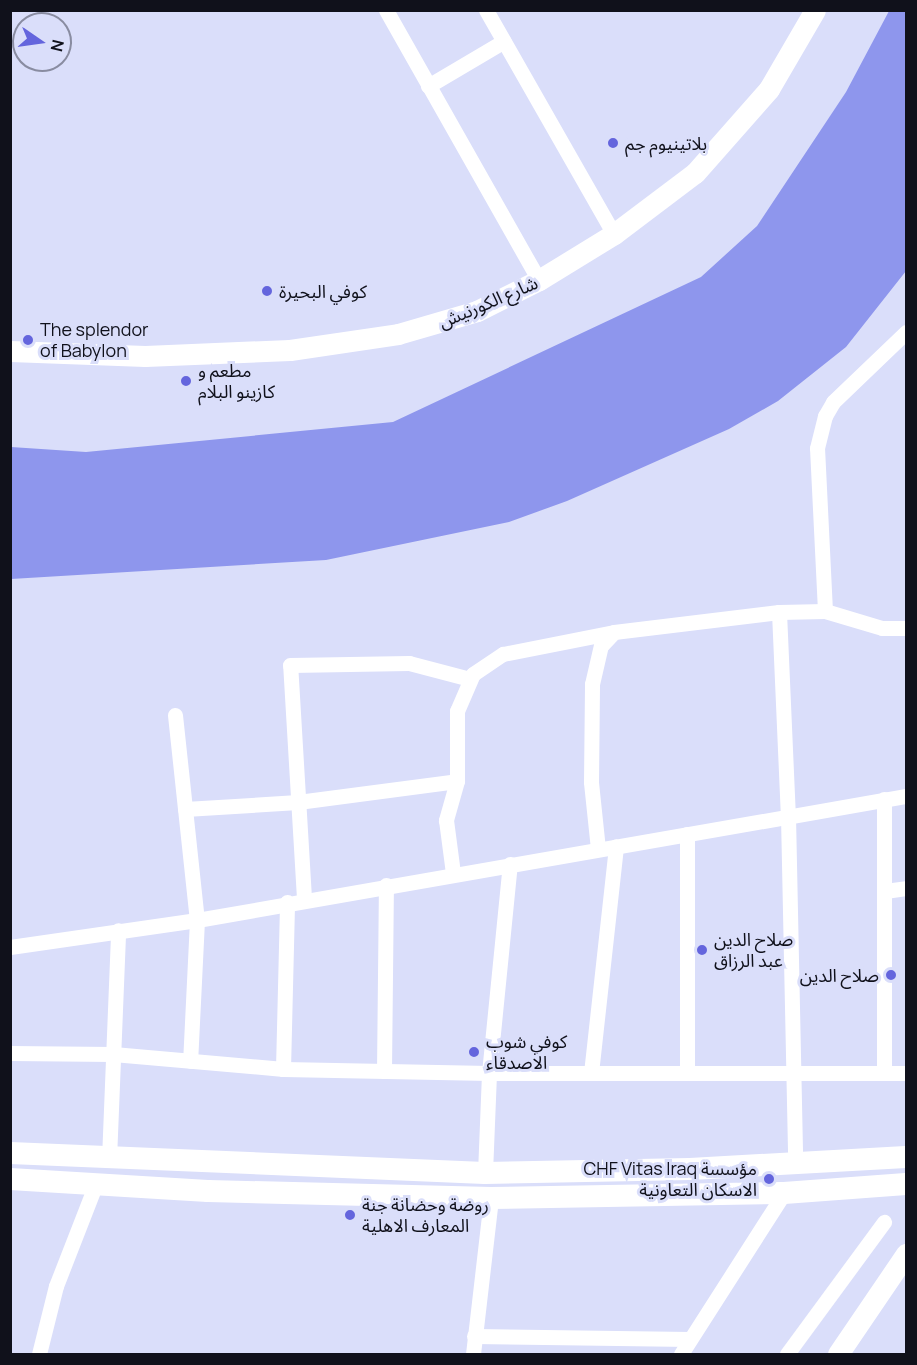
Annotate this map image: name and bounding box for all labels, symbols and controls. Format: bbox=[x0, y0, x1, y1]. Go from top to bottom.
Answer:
north arrow bbox=[12, 12, 72, 72]
text: N bbox=[46, 38, 70, 54]
place label: بلاتينيوم جم bbox=[625, 132, 707, 154]
marker: بلاتينيوم جم bbox=[606, 136, 620, 150]
street label: شارع الكورنيش bbox=[435, 271, 541, 333]
place label: كوفي البحيرة bbox=[279, 280, 367, 302]
marker: كوفي البحيرة bbox=[260, 284, 274, 298]
place label: The splendor of Babylon bbox=[40, 319, 149, 362]
marker: The splendor of Babylon bbox=[21, 333, 35, 347]
place label: مطعم و كازينو البلام bbox=[198, 360, 275, 403]
marker: مطعم و كازينو البلام bbox=[179, 374, 193, 388]
place label: صلاح الدين عبد الرزاق bbox=[714, 929, 793, 972]
marker: صلاح الدين عبد الرزاق bbox=[695, 943, 709, 957]
place label: صلاح الدين bbox=[800, 964, 879, 986]
marker: صلاح الدين bbox=[884, 968, 898, 982]
place label: كوفي شوب الاصدقاء bbox=[486, 1031, 567, 1074]
marker: كوفي شوب الاصدقاء bbox=[467, 1045, 481, 1059]
place label: CHF Vitas Iraq مؤسسة الاسكان التعاونية bbox=[583, 1158, 757, 1200]
marker: CHF Vitas Iraq مؤسسة الاسكان التعاونية bbox=[762, 1172, 776, 1186]
place label: روضة وحضانة جنة المعارف الاهلية bbox=[362, 1194, 489, 1236]
marker: روضة وحضانة جنة المعارف الاهلية bbox=[343, 1208, 357, 1222]

